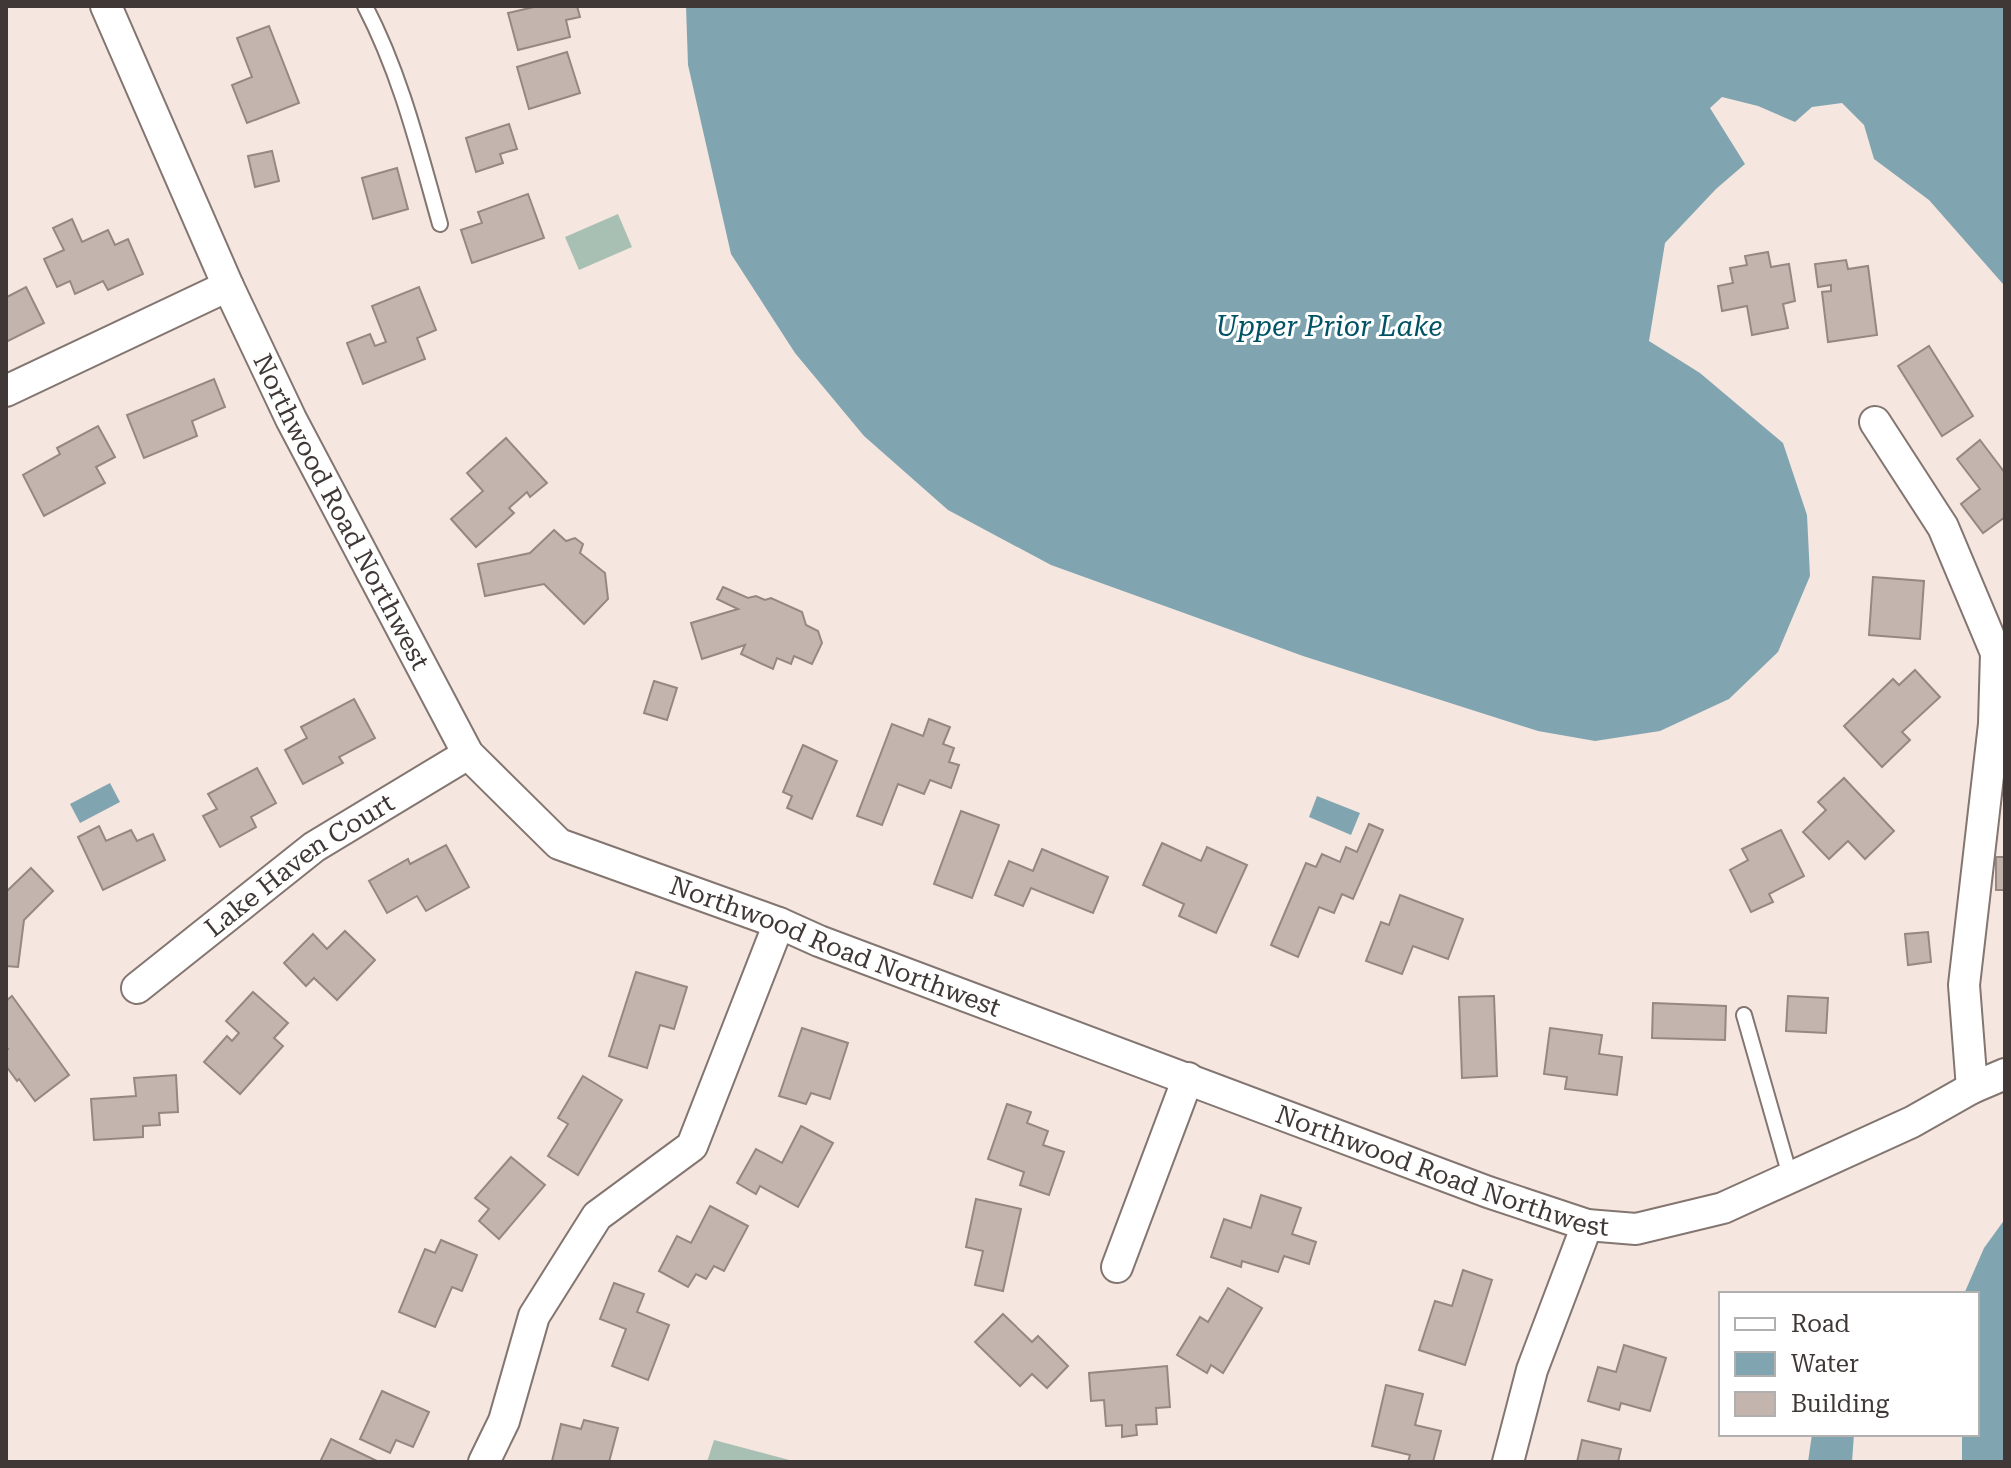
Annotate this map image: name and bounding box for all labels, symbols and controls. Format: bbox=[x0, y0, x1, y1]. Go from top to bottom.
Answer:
water label: Upper Prior Lake bbox=[1216, 310, 1442, 343]
street label: Northwood Road Northwest bbox=[247, 349, 436, 675]
street label: Lake Haven Court bbox=[199, 787, 400, 943]
street label: Northwood Road Northwest bbox=[666, 870, 1005, 1023]
street label: Northwood Road Northwest bbox=[1272, 1099, 1610, 1242]
legend bbox=[1719, 1292, 1979, 1436]
text: Road bbox=[1791, 1310, 1850, 1338]
text: Water bbox=[1791, 1350, 1859, 1378]
text: Building bbox=[1791, 1390, 1889, 1418]

